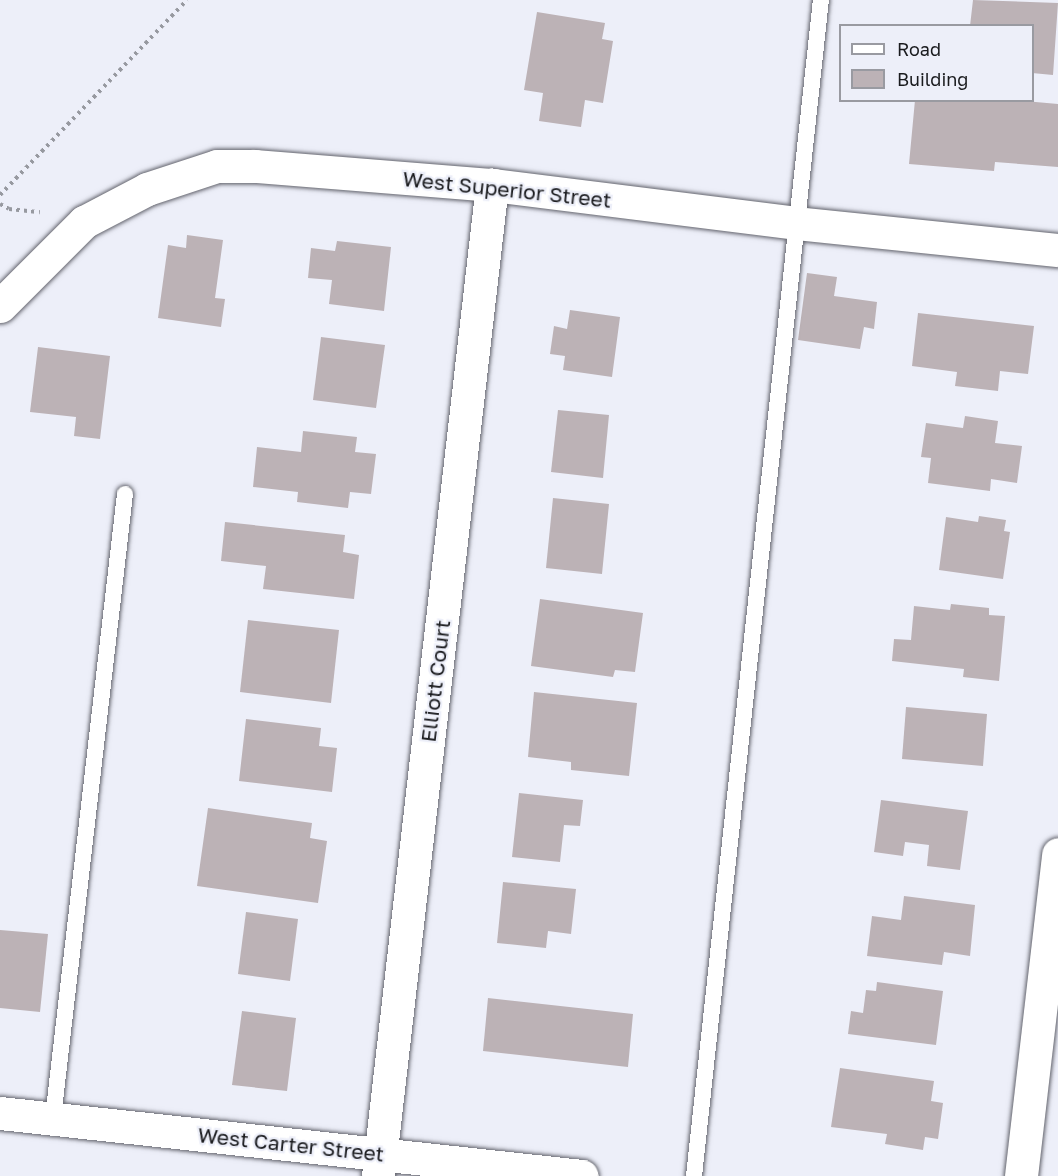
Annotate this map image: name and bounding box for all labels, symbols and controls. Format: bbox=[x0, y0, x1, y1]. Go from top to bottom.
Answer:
legend bbox=[839, 24, 1034, 102]
text: Road bbox=[897, 38, 941, 60]
text: Building bbox=[897, 68, 968, 90]
street label: West Superior Street bbox=[401, 166, 613, 212]
street label: Elliott Court bbox=[415, 618, 455, 744]
street label: West Carter Street bbox=[197, 1122, 385, 1166]

